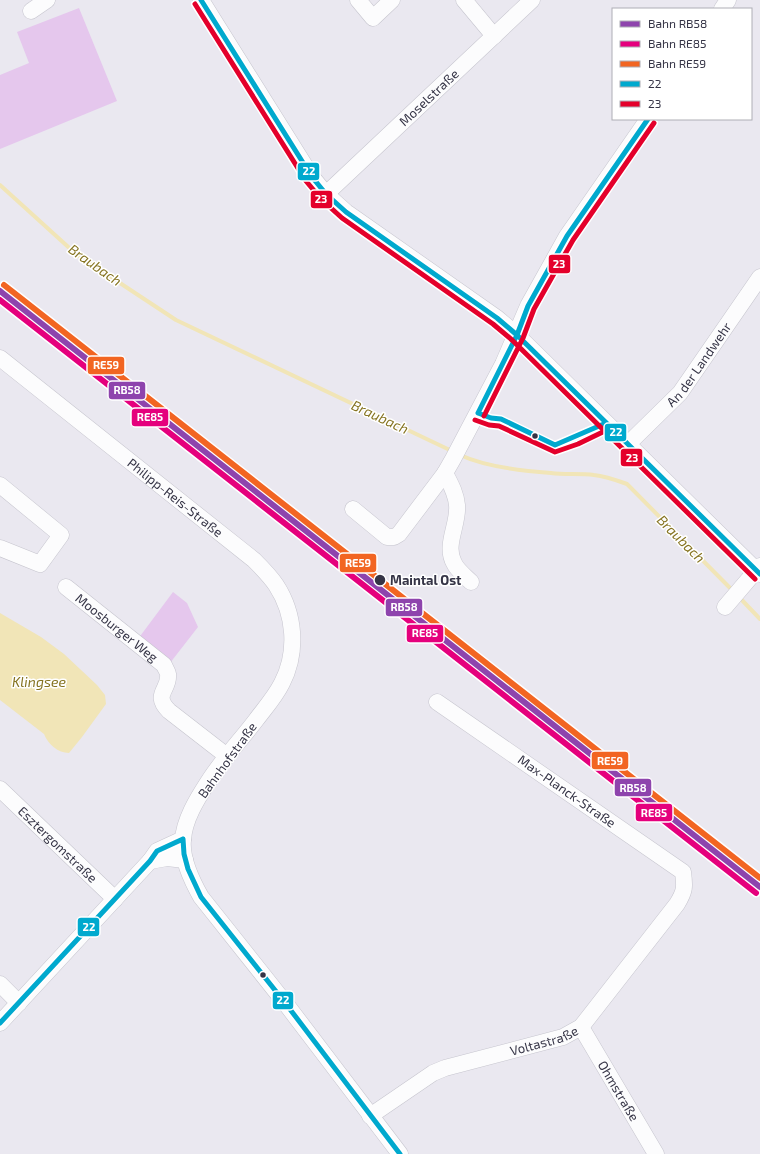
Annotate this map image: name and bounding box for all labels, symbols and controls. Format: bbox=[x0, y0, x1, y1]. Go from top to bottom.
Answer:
legend bbox=[612, 8, 752, 120]
text: Bahn RB58 bbox=[648, 16, 707, 30]
text: Bahn RE85 bbox=[648, 36, 707, 50]
text: Bahn RE59 bbox=[648, 56, 706, 70]
street label: Moselstraße bbox=[396, 65, 462, 129]
text: 22 bbox=[648, 76, 662, 90]
text: 23 bbox=[648, 96, 661, 110]
line badge: 22 bbox=[297, 162, 320, 181]
text: 22 bbox=[303, 164, 315, 177]
line badge: 23 bbox=[310, 190, 333, 209]
text: 23 bbox=[315, 192, 327, 205]
water label: Braubach bbox=[65, 240, 125, 289]
line badge: 23 bbox=[548, 254, 571, 274]
text: 23 bbox=[553, 257, 565, 270]
street label: An der Landwehr bbox=[663, 319, 734, 410]
line badge: RE59 bbox=[87, 356, 125, 375]
text: RE59 bbox=[93, 358, 119, 371]
line badge: RB58 bbox=[108, 381, 146, 400]
text: RB58 bbox=[113, 383, 141, 396]
water label: Braubach bbox=[349, 396, 411, 437]
line badge: RE85 bbox=[131, 408, 169, 427]
text: RE85 bbox=[137, 410, 163, 423]
line badge: 22 bbox=[604, 423, 627, 442]
text: 22 bbox=[610, 425, 622, 438]
unlabelled marker bbox=[530, 431, 540, 441]
line badge: 23 bbox=[620, 448, 643, 467]
text: 23 bbox=[626, 451, 638, 464]
street label: Philipp-Reis-Straße bbox=[124, 455, 226, 540]
water label: Braubach bbox=[654, 511, 709, 566]
line badge: RE59 bbox=[339, 553, 377, 573]
text: RE59 bbox=[345, 556, 371, 569]
place label: Maintal Ost bbox=[390, 572, 462, 588]
marker: Maintal Ost bbox=[373, 573, 387, 587]
street label: Moosburger Weg bbox=[72, 590, 161, 665]
line badge: RB58 bbox=[385, 598, 423, 617]
text: RB58 bbox=[390, 600, 418, 613]
line badge: RE85 bbox=[406, 624, 444, 643]
text: RE85 bbox=[412, 626, 438, 639]
water label: Klingsee bbox=[12, 673, 67, 690]
street label: Bahnhofstraße bbox=[194, 719, 260, 801]
street label: Max-Planck-Straße bbox=[515, 751, 619, 831]
line badge: RE59 bbox=[591, 751, 629, 770]
text: RE59 bbox=[597, 754, 623, 767]
line badge: RB58 bbox=[614, 778, 652, 797]
text: RB58 bbox=[619, 781, 647, 794]
street label: Esztergomstraße bbox=[15, 803, 101, 886]
line badge: RE85 bbox=[635, 803, 673, 822]
text: RE85 bbox=[641, 806, 667, 819]
line badge: 22 bbox=[77, 917, 100, 937]
text: 22 bbox=[83, 920, 95, 933]
unlabelled marker bbox=[258, 970, 268, 980]
line badge: 22 bbox=[272, 991, 294, 1010]
text: 22 bbox=[277, 993, 289, 1006]
street label: Voltastraße bbox=[508, 1022, 581, 1059]
street label: Ohmstraße bbox=[595, 1058, 643, 1124]

